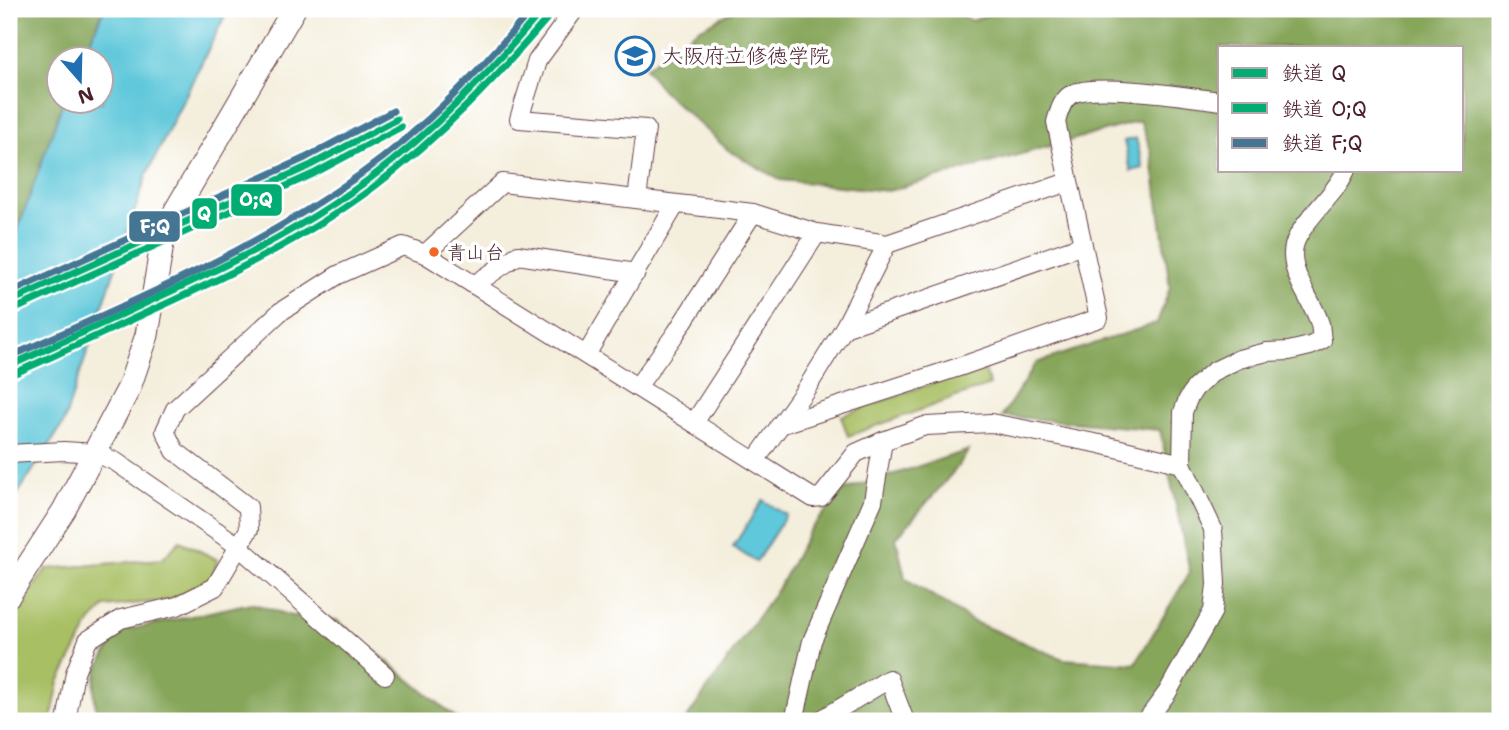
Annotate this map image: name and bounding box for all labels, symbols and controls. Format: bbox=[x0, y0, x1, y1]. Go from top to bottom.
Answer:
school or university icon: 大阪府立修徳学院 bbox=[614, 35, 656, 77]
place label: 大阪府立修徳学院 bbox=[662, 42, 830, 70]
north arrow bbox=[46, 46, 116, 116]
legend bbox=[1218, 46, 1464, 172]
text: 鉄道 Q bbox=[1282, 59, 1346, 87]
text: N bbox=[74, 81, 97, 110]
text: 鉄道 O;Q bbox=[1282, 95, 1367, 123]
text: 鉄道 F;Q bbox=[1282, 129, 1363, 157]
line badge: O;Q bbox=[230, 183, 283, 217]
text: O;Q bbox=[239, 187, 273, 212]
line badge: Q bbox=[191, 197, 218, 230]
text: Q bbox=[197, 201, 211, 226]
line badge: F;Q bbox=[128, 210, 181, 243]
text: F;Q bbox=[140, 214, 170, 239]
place label: 青山台 bbox=[447, 240, 504, 265]
marker: 青山台 bbox=[427, 245, 441, 259]

